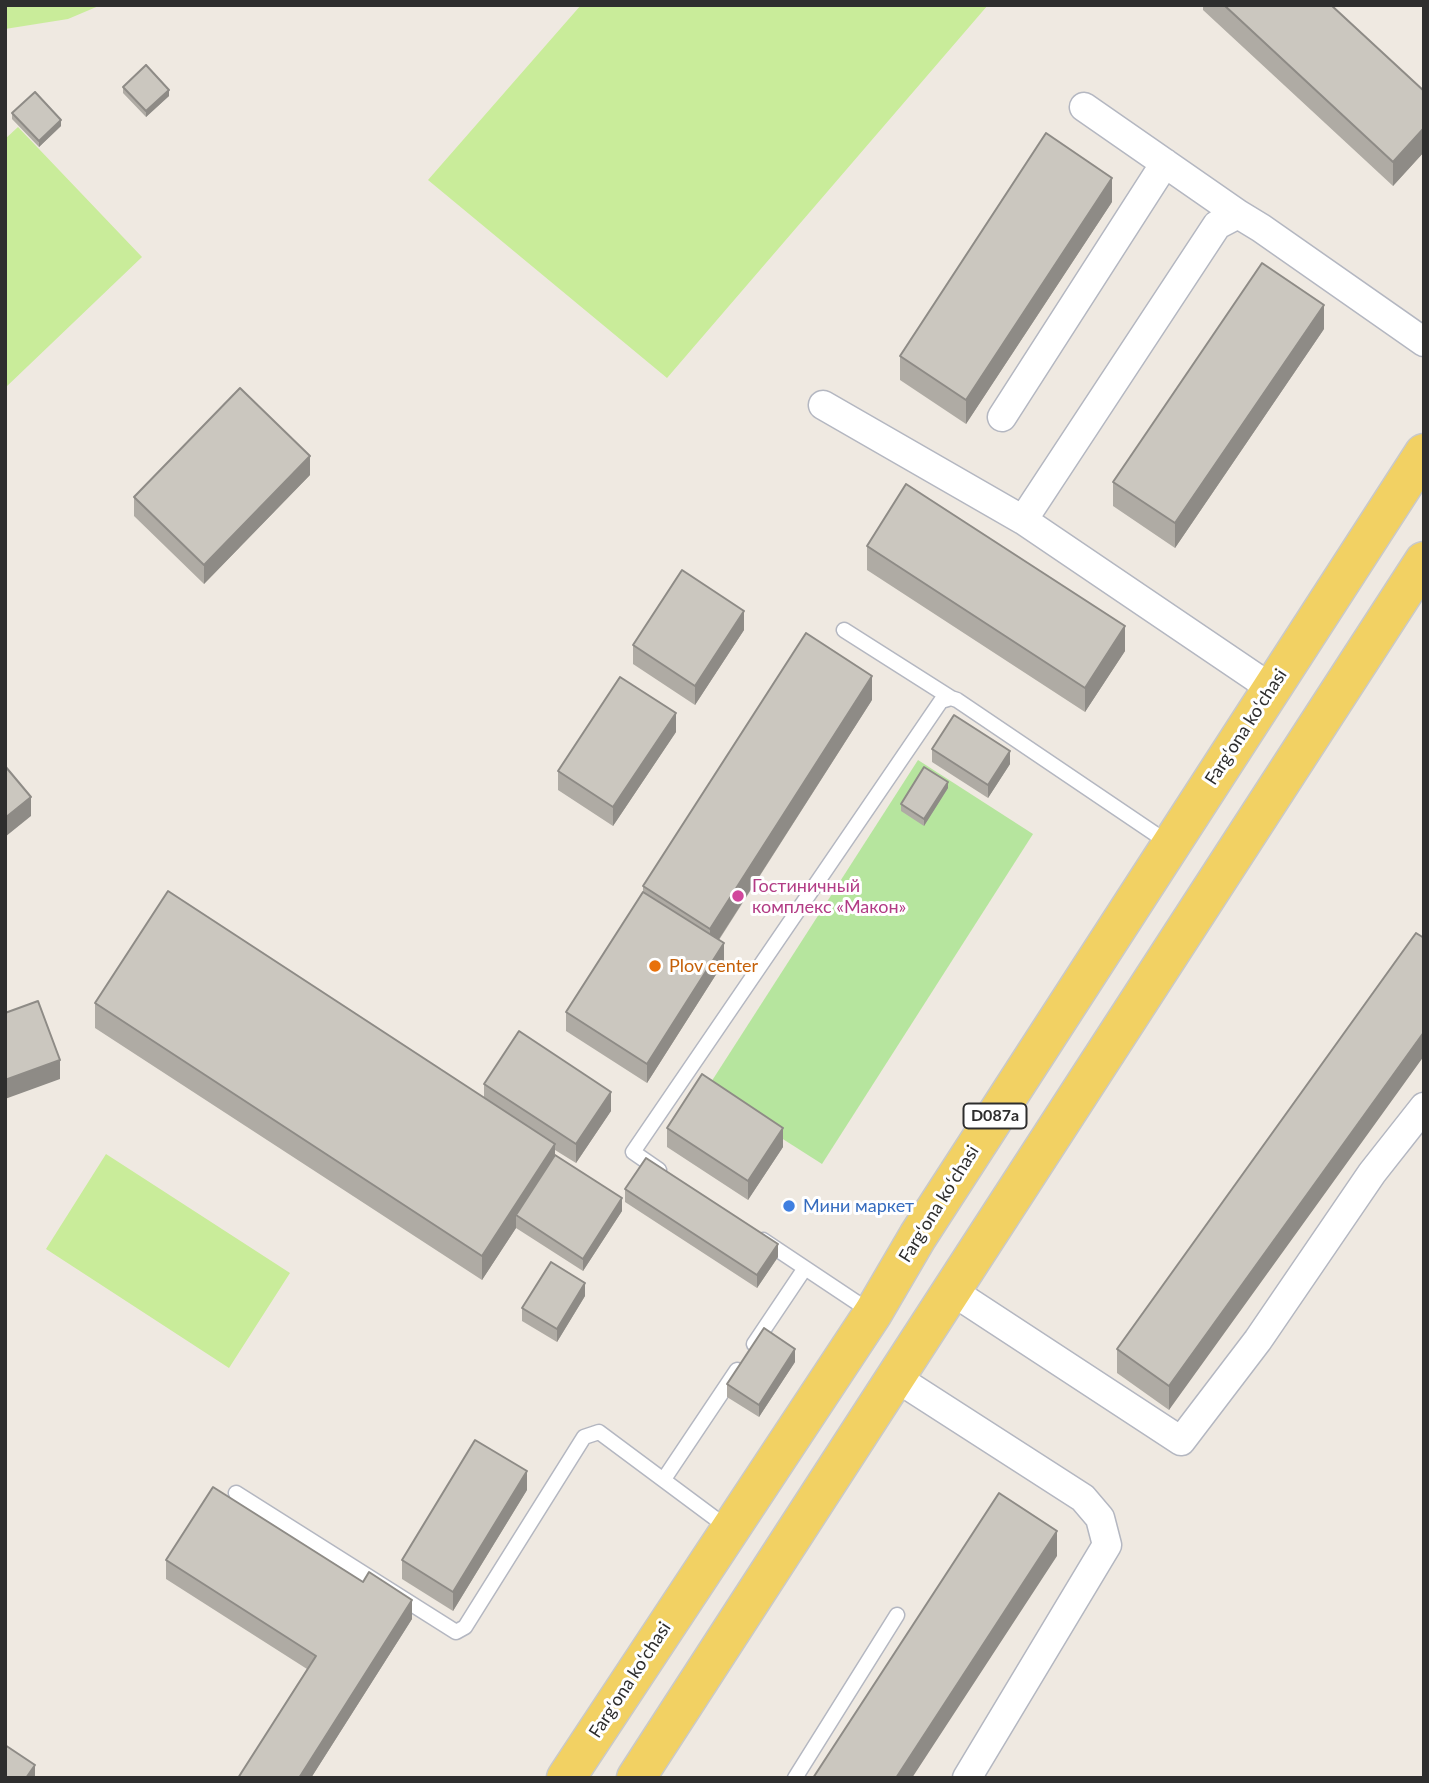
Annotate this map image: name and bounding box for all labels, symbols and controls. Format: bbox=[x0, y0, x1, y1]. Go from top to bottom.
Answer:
street label: Fargʻona koʻchasi bbox=[1201, 665, 1291, 789]
place label: Гостиничный комплекс «Макон» bbox=[752, 875, 906, 917]
marker: Гостиничный комплекс «Макон» bbox=[730, 888, 746, 904]
place label: Plov center bbox=[669, 955, 758, 977]
marker: Plov center bbox=[647, 958, 663, 974]
road number: D087a bbox=[964, 1104, 1026, 1128]
street label: Fargʻona koʻchasi bbox=[894, 1142, 984, 1266]
place label: Мини маркет bbox=[803, 1195, 914, 1217]
marker: Мини маркет bbox=[781, 1198, 797, 1214]
street label: Fargʻona koʻchasi bbox=[585, 1618, 675, 1742]

